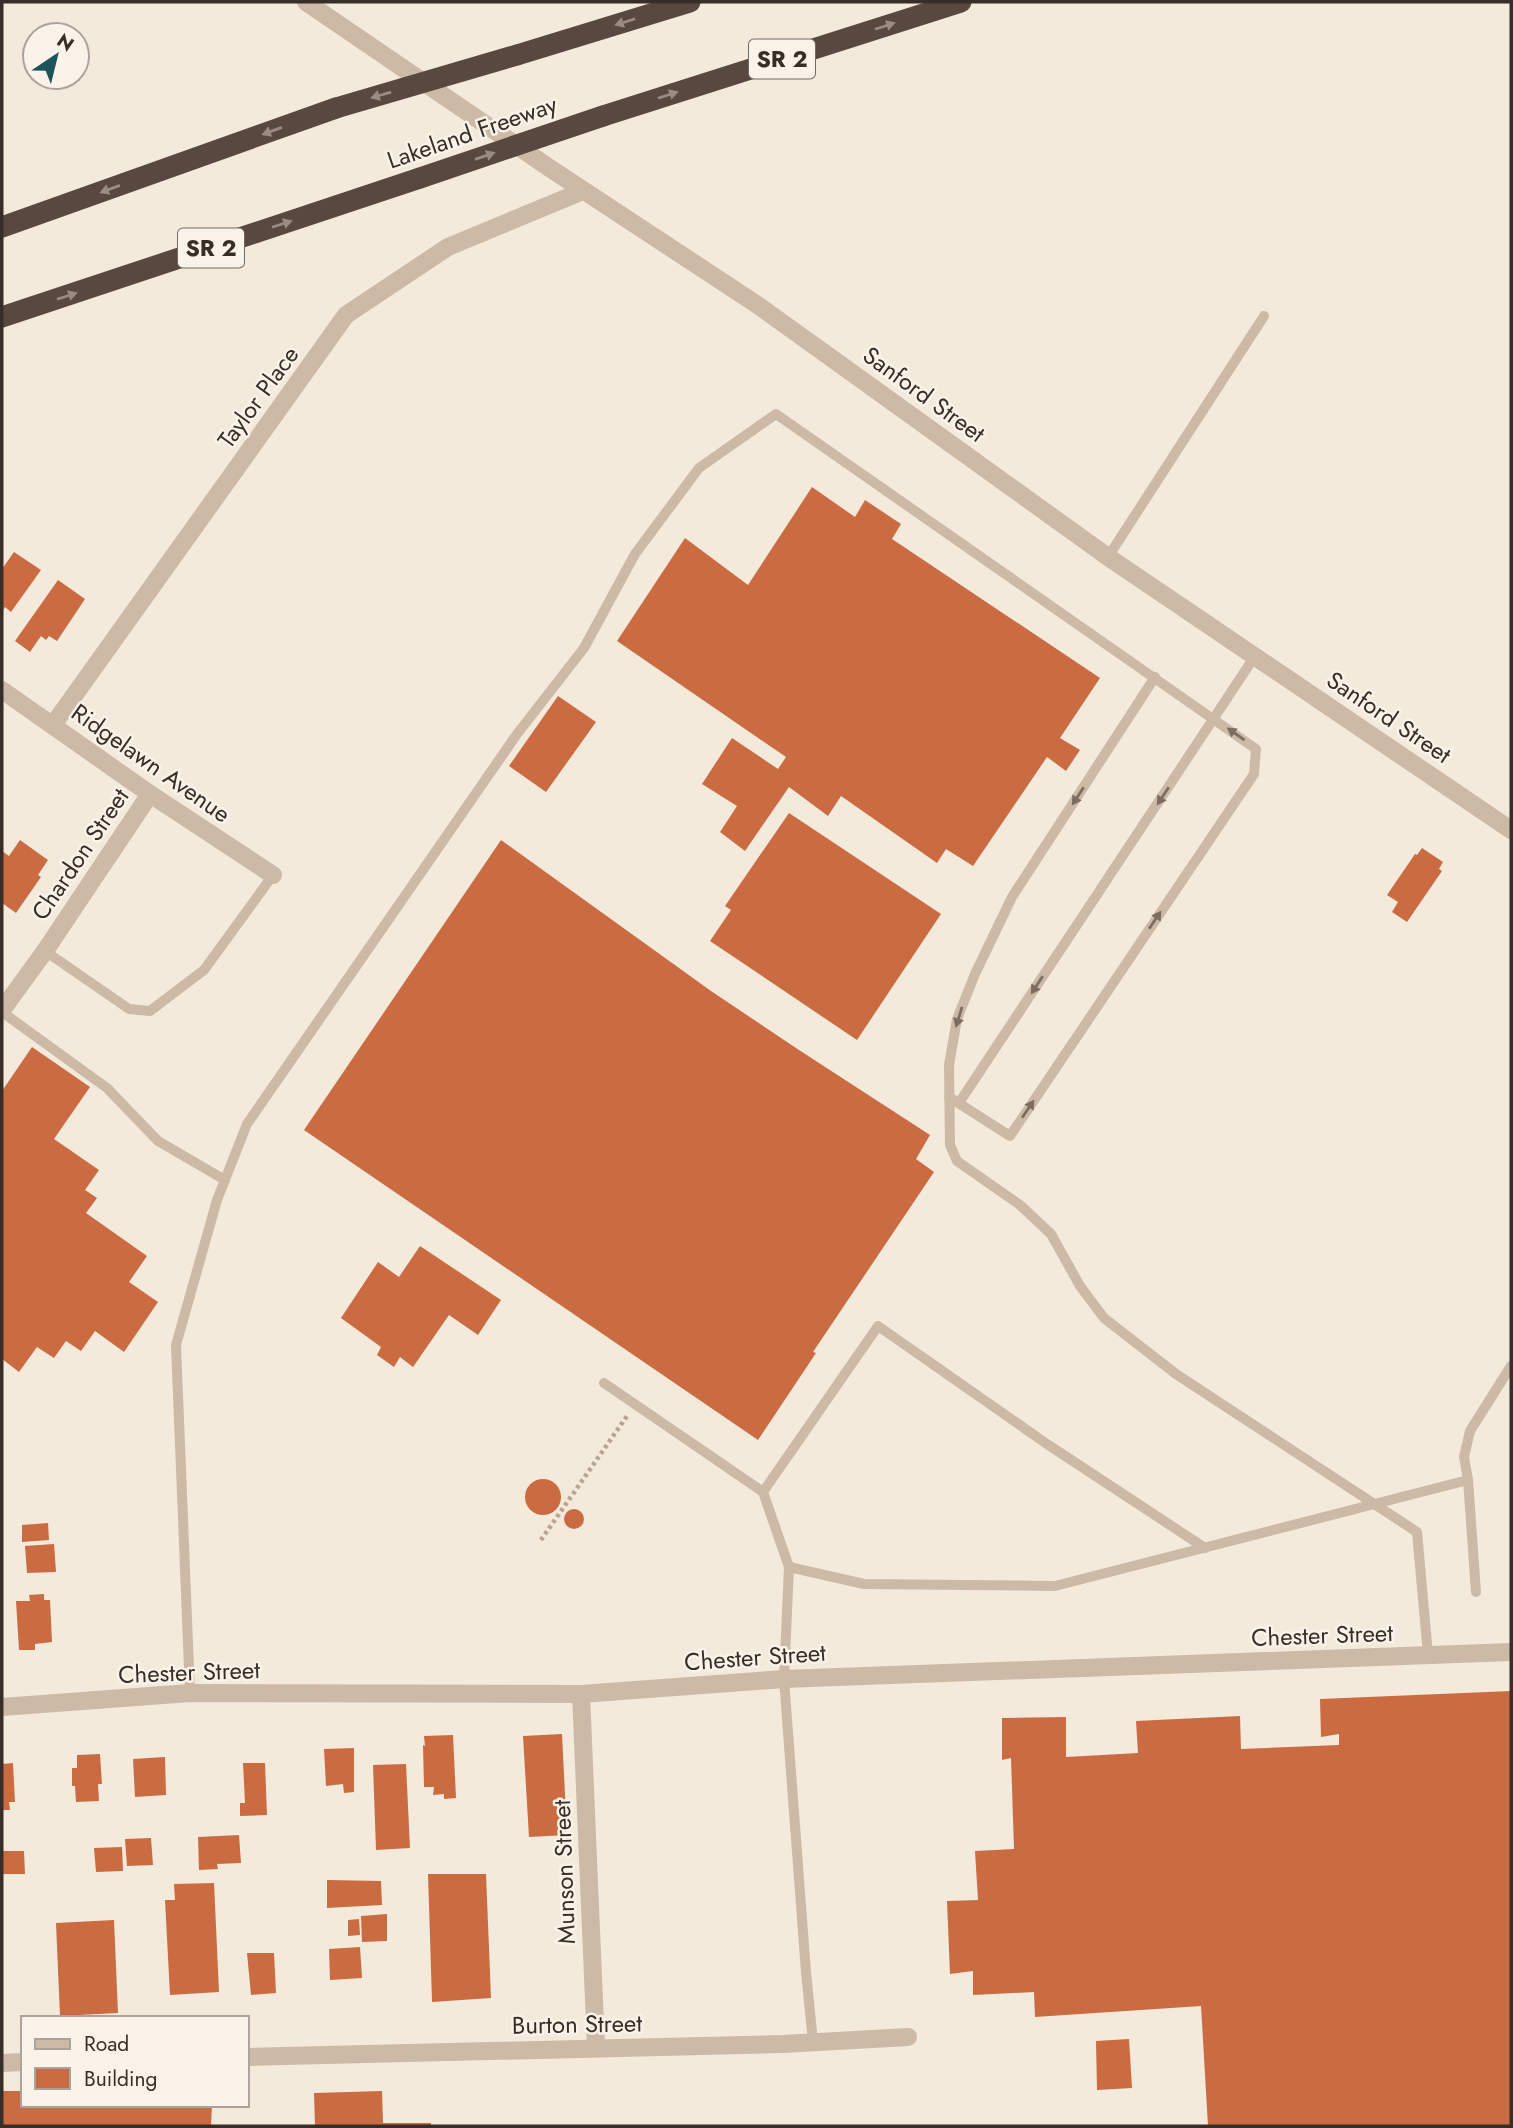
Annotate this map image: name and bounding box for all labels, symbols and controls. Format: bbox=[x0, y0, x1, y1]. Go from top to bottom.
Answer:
one-way arrow bbox=[614, 17, 635, 28]
one-way arrow bbox=[875, 20, 896, 31]
north arrow bbox=[21, 21, 91, 91]
text: N bbox=[52, 27, 79, 58]
road number: SR 2 bbox=[749, 40, 815, 78]
street label: Lakeland Freeway bbox=[382, 86, 562, 177]
one-way arrow bbox=[658, 89, 679, 100]
one-way arrow bbox=[370, 90, 391, 100]
one-way arrow bbox=[261, 126, 282, 137]
one-way arrow bbox=[474, 150, 495, 161]
one-way arrow bbox=[99, 184, 120, 195]
one-way arrow bbox=[272, 218, 293, 229]
road number: SR 2 bbox=[178, 229, 244, 268]
one-way arrow bbox=[56, 290, 77, 300]
street label: Sanford Street bbox=[856, 338, 993, 451]
street label: Taylor Place bbox=[209, 339, 307, 455]
street label: Sanford Street bbox=[1320, 662, 1459, 772]
street label: Ridgelawn Avenue bbox=[64, 695, 238, 831]
one-way arrow bbox=[1227, 727, 1245, 741]
street label: Chardon Street bbox=[23, 781, 137, 927]
one-way arrow bbox=[1071, 786, 1084, 806]
one-way arrow bbox=[1156, 786, 1169, 805]
one-way arrow bbox=[1148, 911, 1162, 929]
one-way arrow bbox=[1031, 976, 1044, 995]
one-way arrow bbox=[954, 1006, 964, 1027]
one-way arrow bbox=[1021, 1100, 1035, 1118]
street label: Chester Street bbox=[1250, 1615, 1394, 1655]
street label: Chester Street bbox=[683, 1635, 827, 1679]
street label: Chester Street bbox=[117, 1652, 261, 1692]
street label: Munson Street bbox=[544, 1799, 584, 1945]
street label: Burton Street bbox=[512, 2005, 643, 2043]
legend bbox=[21, 2016, 248, 2107]
text: Road bbox=[84, 2029, 129, 2059]
text: Building bbox=[84, 2064, 157, 2094]

